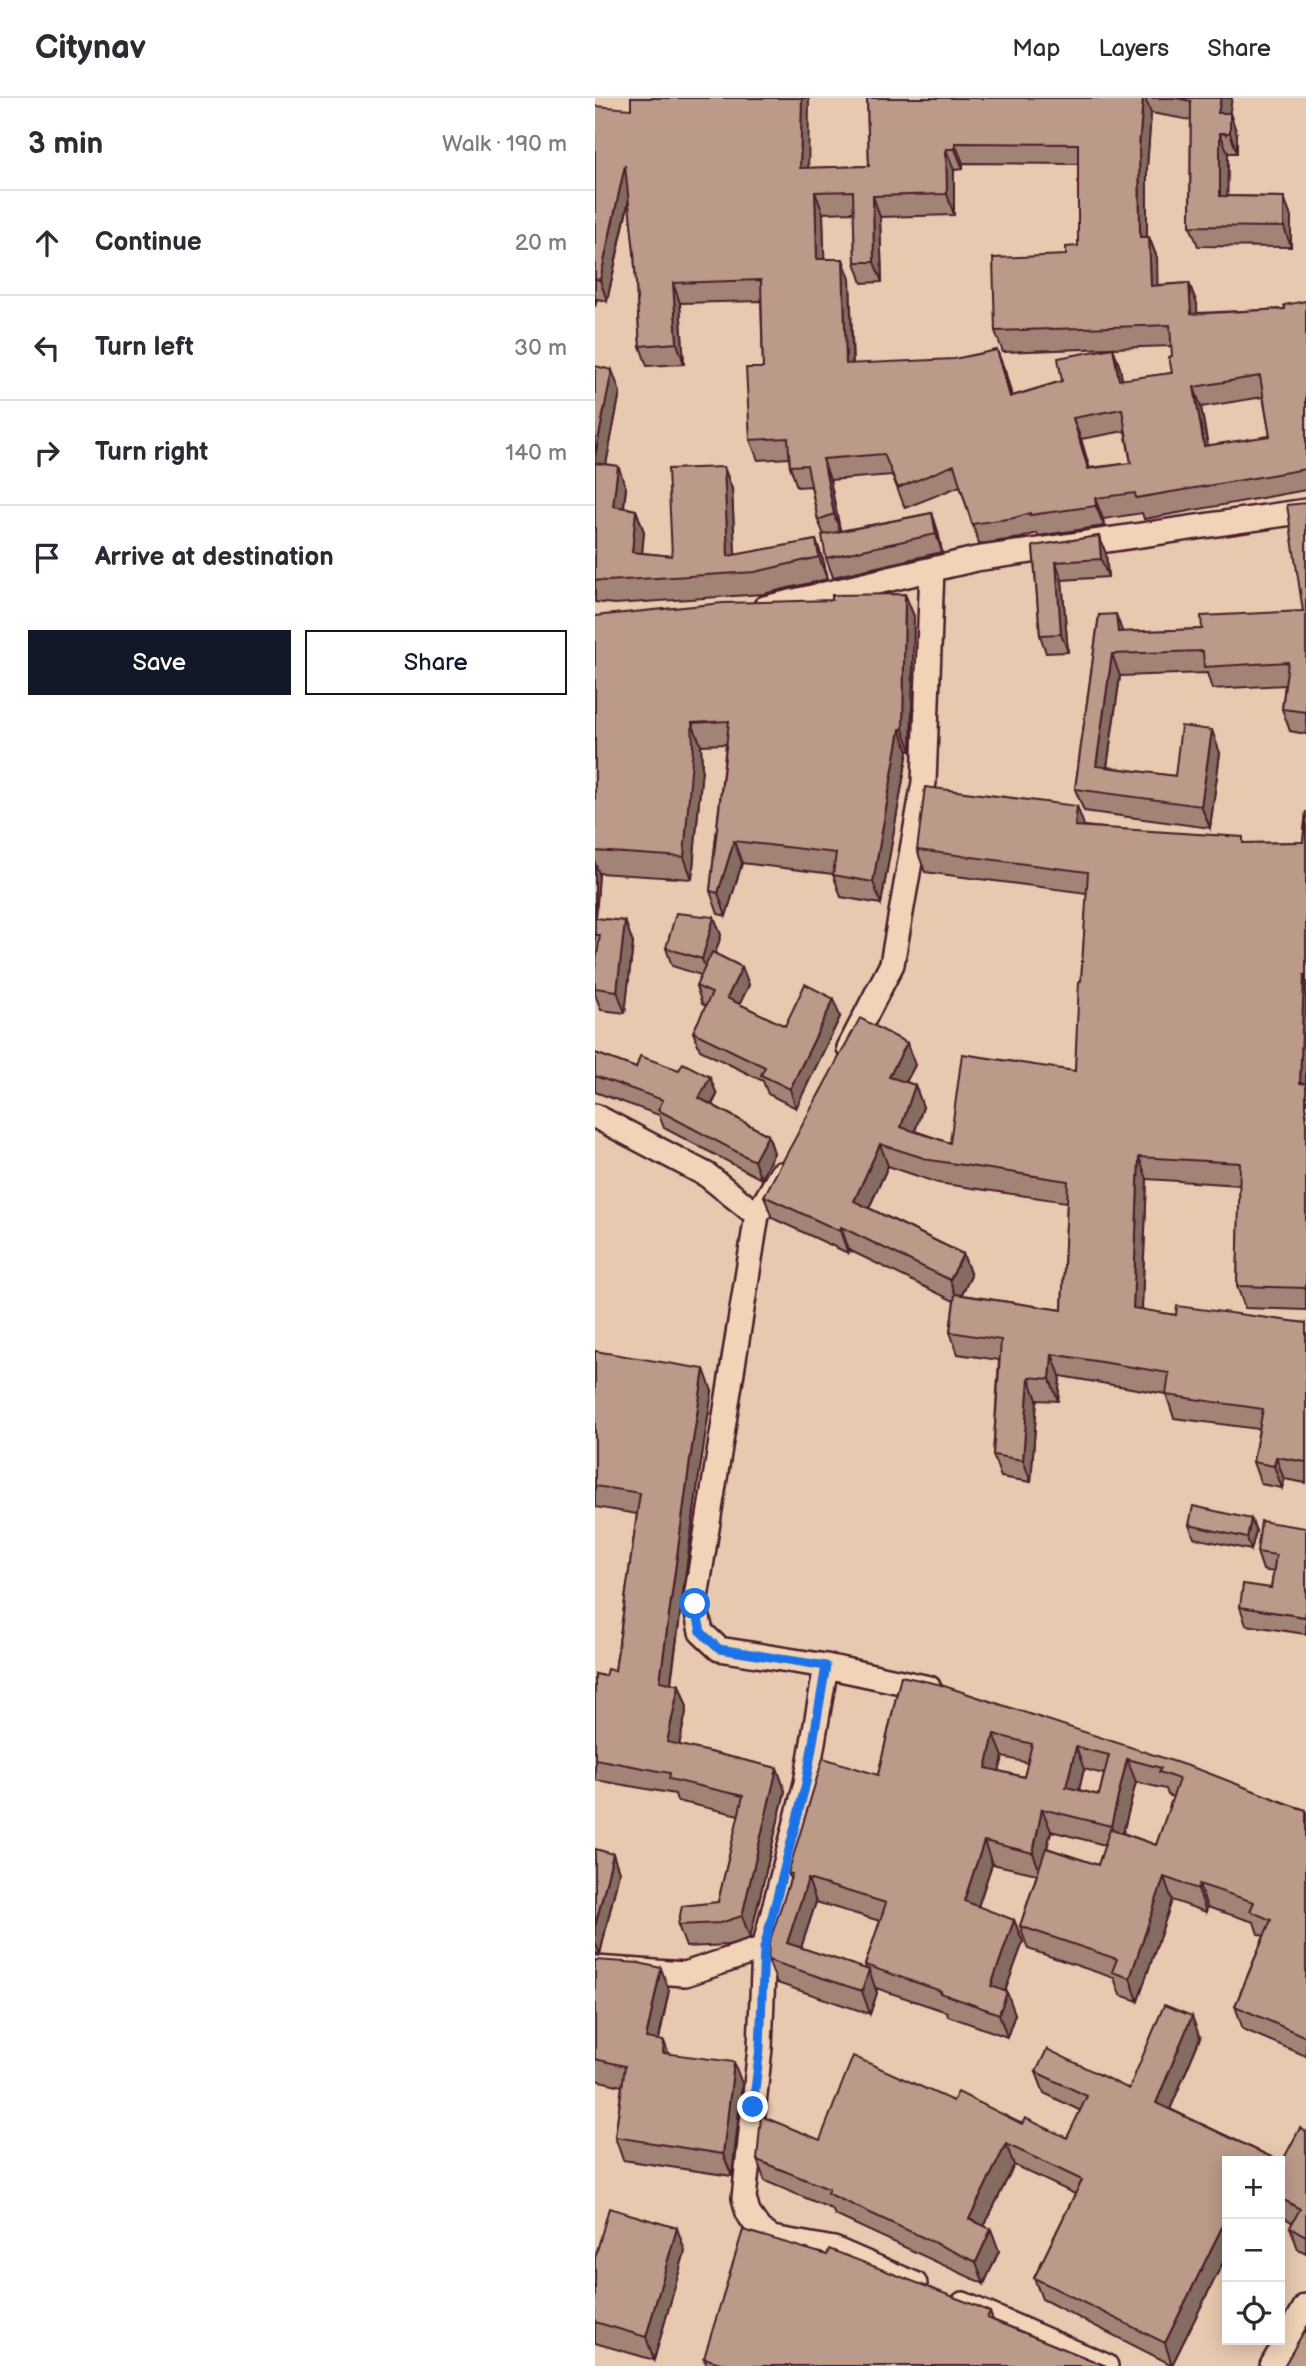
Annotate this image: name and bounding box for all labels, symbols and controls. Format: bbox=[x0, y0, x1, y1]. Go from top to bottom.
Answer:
text: Citynav bbox=[35, 28, 146, 68]
text: Map bbox=[1012, 34, 1060, 63]
text: Layers bbox=[1098, 34, 1169, 63]
text: Share bbox=[1207, 34, 1271, 63]
text: 3 min bbox=[28, 126, 103, 162]
text: Walk · 190 m bbox=[442, 130, 567, 158]
icon: ahead bbox=[28, 224, 66, 262]
text: Continue bbox=[95, 227, 202, 258]
text: 20 m bbox=[515, 229, 567, 257]
icon: left bbox=[28, 329, 66, 367]
text: Turn left bbox=[95, 332, 194, 363]
text: 30 m bbox=[514, 334, 567, 362]
icon: right bbox=[28, 434, 66, 472]
text: Turn right bbox=[95, 437, 208, 468]
text: 140 m bbox=[505, 439, 567, 467]
icon: arrive bbox=[28, 539, 66, 577]
text: Arrive at destination bbox=[95, 542, 334, 573]
button: Save bbox=[28, 630, 291, 695]
button: Share bbox=[305, 630, 567, 695]
route start bbox=[679, 1588, 710, 1619]
route end bbox=[737, 2091, 768, 2122]
map controls bbox=[1222, 2156, 1285, 2345]
button: + bbox=[1222, 2156, 1285, 2219]
button: − bbox=[1222, 2219, 1285, 2282]
button: locate bbox=[1222, 2282, 1285, 2345]

